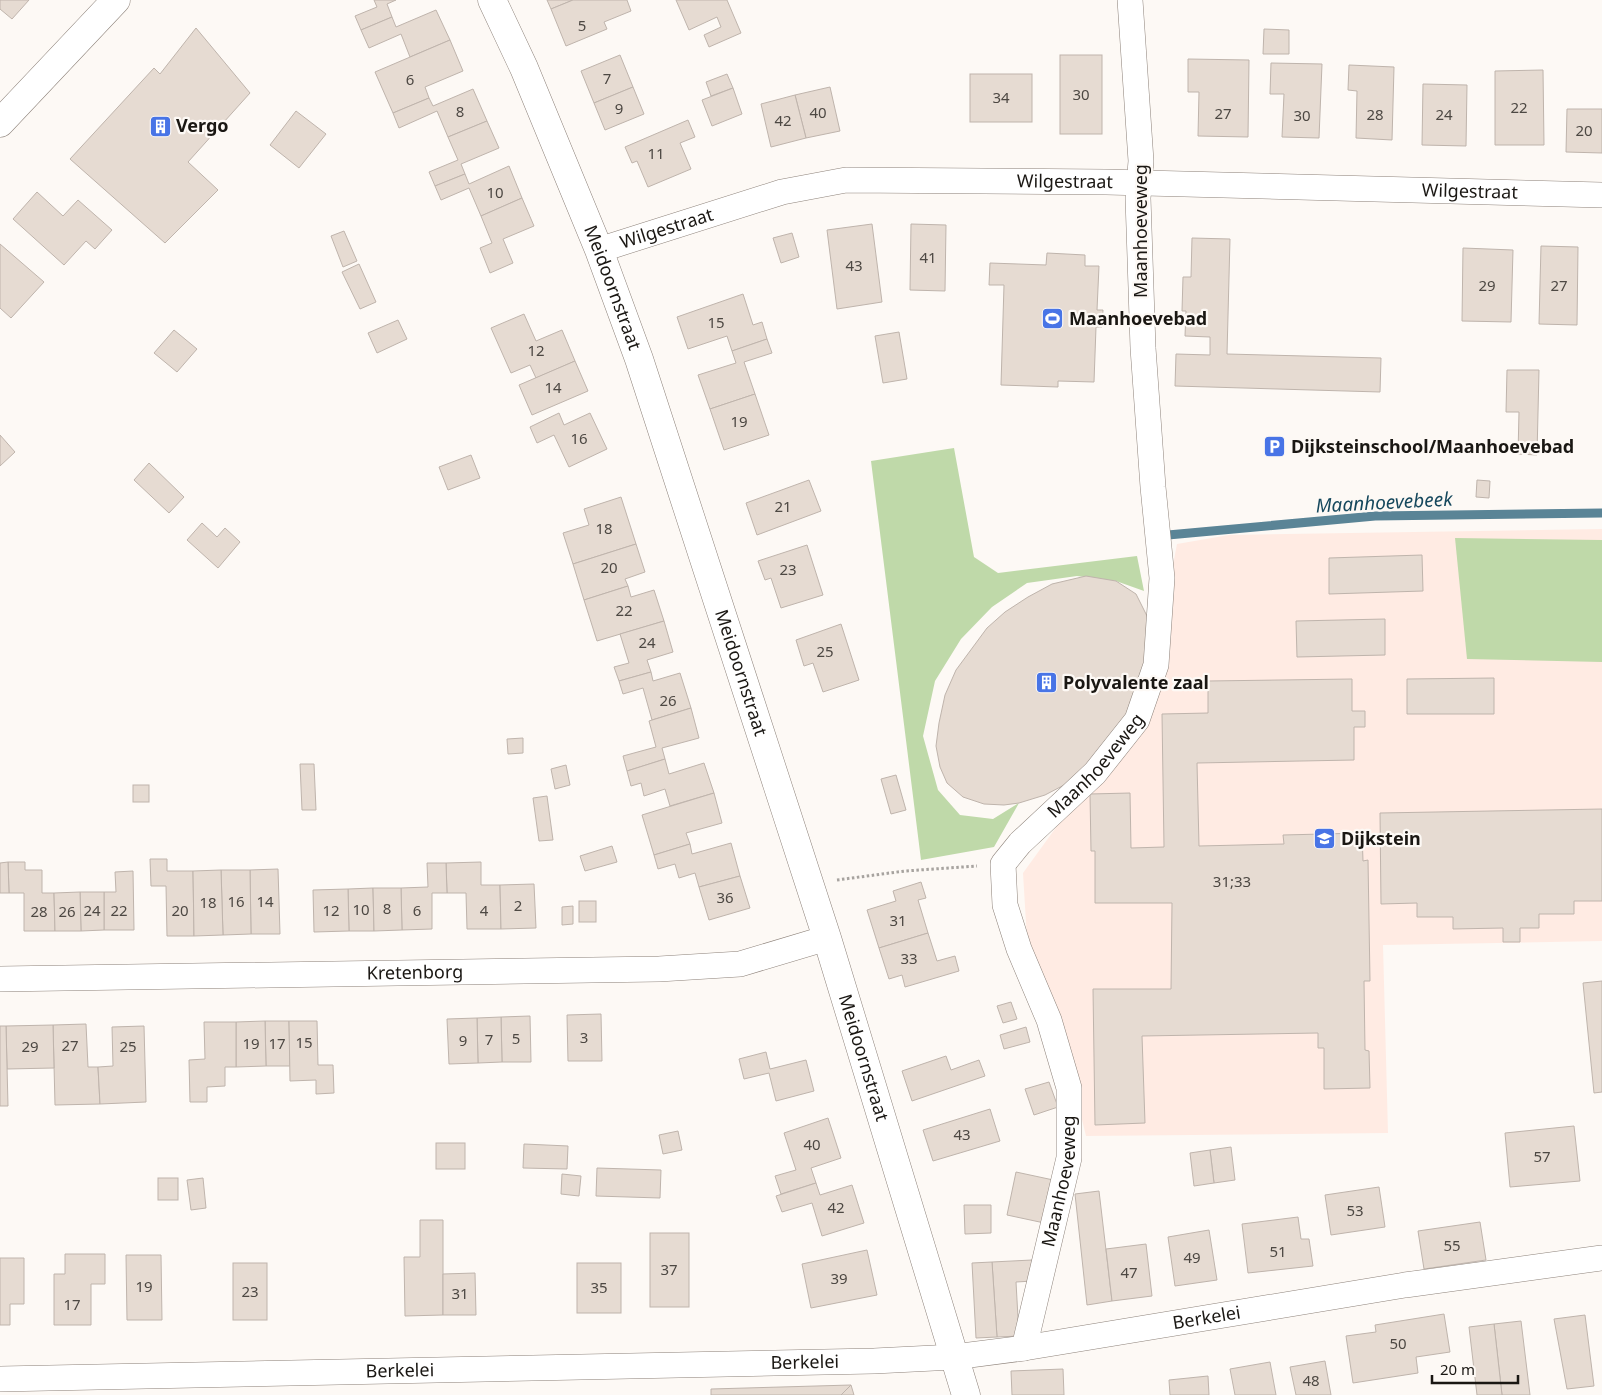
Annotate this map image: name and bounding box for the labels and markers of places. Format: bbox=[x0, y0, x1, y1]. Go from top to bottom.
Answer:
place label: Vergo bbox=[176, 113, 229, 137]
building icon: Vergo bbox=[148, 114, 172, 138]
place label: Maanhoevebad bbox=[1069, 306, 1207, 330]
sports icon: Maanhoevebad bbox=[1041, 307, 1065, 331]
place label: Dijksteinschool/Maanhoevebad bbox=[1291, 434, 1574, 458]
parking icon: Dijksteinschool/Maanhoevebad bbox=[1263, 435, 1287, 459]
place label: Polyvalente zaal bbox=[1063, 670, 1209, 694]
building icon: Polyvalente zaal bbox=[1035, 671, 1059, 695]
place label: Dijkstein bbox=[1341, 826, 1421, 850]
school or university icon: Dijkstein bbox=[1313, 827, 1337, 851]

